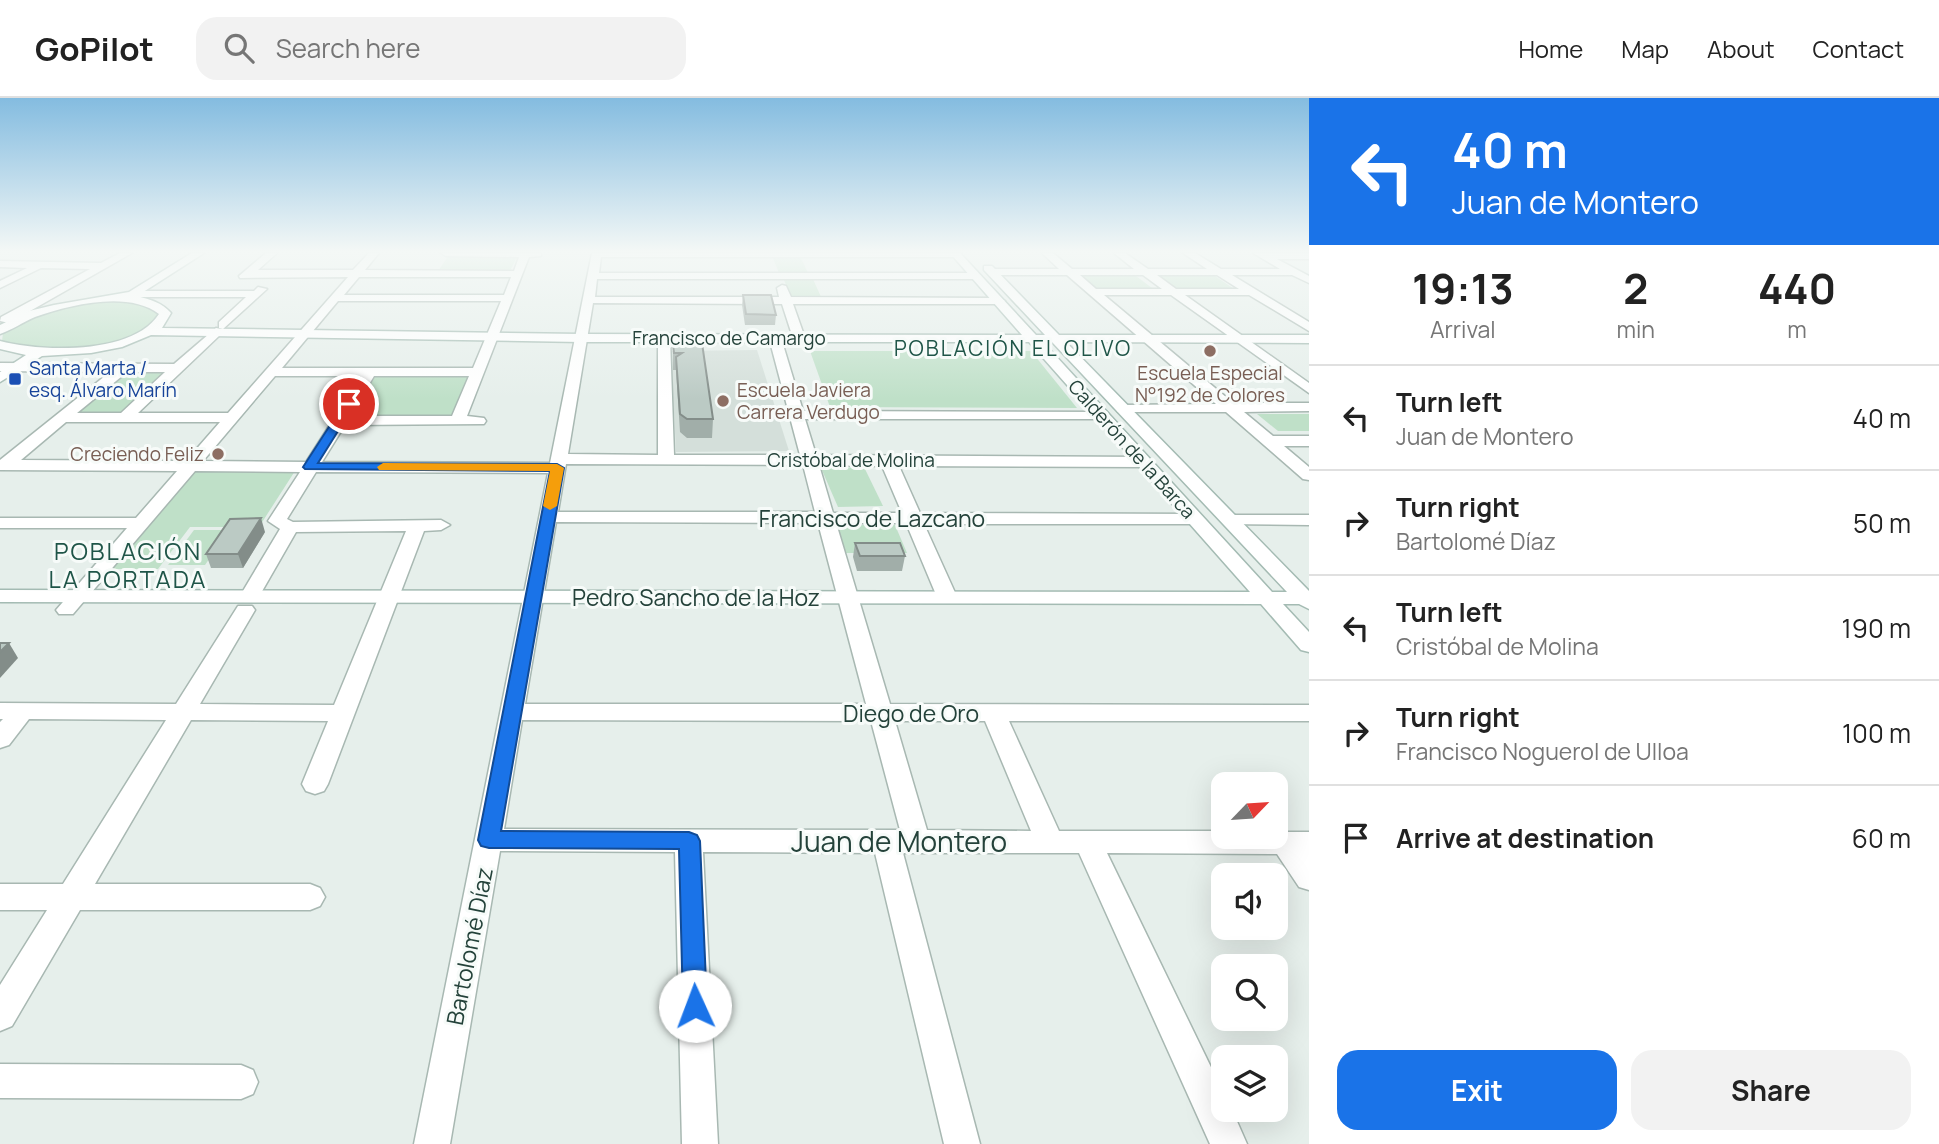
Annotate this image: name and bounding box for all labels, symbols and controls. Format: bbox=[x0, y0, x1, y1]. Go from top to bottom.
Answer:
search box bbox=[196, 17, 686, 80]
text: GoPilot bbox=[35, 26, 154, 71]
icon: search bbox=[220, 29, 258, 67]
text: Search here bbox=[276, 30, 420, 66]
text: Home bbox=[1518, 32, 1583, 65]
text: Map bbox=[1621, 32, 1669, 65]
text: About bbox=[1707, 32, 1775, 65]
text: Contact bbox=[1813, 32, 1904, 65]
text: 40 m bbox=[1452, 116, 1568, 183]
icon: left bbox=[1337, 126, 1428, 217]
text: Juan de Montero bbox=[1452, 180, 1699, 224]
text: 19:13 bbox=[1412, 259, 1514, 317]
text: 2 bbox=[1623, 259, 1648, 317]
text: 440 bbox=[1758, 259, 1836, 317]
text: Arrival bbox=[1430, 313, 1496, 345]
text: min bbox=[1616, 313, 1655, 345]
text: m bbox=[1787, 313, 1807, 345]
street label: Francisco de Camargo bbox=[632, 325, 826, 351]
district label: POBLACIÓN EL OLIVO bbox=[894, 334, 1132, 362]
marker: Escuela Especial N°192 de Colores bbox=[1202, 343, 1218, 359]
place label: Santa Marta / esq. Álvaro Marín bbox=[29, 355, 177, 403]
place label: Escuela Especial N°192 de Colores bbox=[1135, 360, 1285, 408]
marker: Santa Marta / esq. Álvaro Marín bbox=[7, 371, 23, 387]
pin bbox=[319, 374, 379, 434]
street label: Calderón de la Barca bbox=[1063, 374, 1201, 524]
place label: Escuela Javiera Carrera Verdugo bbox=[737, 377, 880, 425]
text: Turn left bbox=[1396, 384, 1503, 420]
icon: arrive bbox=[330, 385, 368, 423]
marker: Escuela Javiera Carrera Verdugo bbox=[715, 393, 731, 409]
icon: left bbox=[1337, 399, 1375, 437]
text: 40 m bbox=[1853, 400, 1911, 436]
text: Juan de Montero bbox=[1396, 420, 1574, 452]
place label: Creciendo Feliz bbox=[70, 441, 204, 467]
marker: Creciendo Feliz bbox=[210, 446, 226, 462]
street label: Cristóbal de Molina bbox=[767, 447, 935, 473]
text: Turn right bbox=[1396, 489, 1520, 525]
street label: Francisco de Lazcano bbox=[759, 502, 985, 534]
icon: right bbox=[1337, 504, 1375, 542]
text: 50 m bbox=[1853, 505, 1911, 541]
text: Bartolomé Díaz bbox=[1396, 525, 1556, 557]
district label: POBLACIÓN LA PORTADA bbox=[48, 534, 208, 595]
street label: Pedro Sancho de la Hoz bbox=[572, 581, 820, 613]
text: Turn left bbox=[1396, 594, 1503, 630]
icon: left bbox=[1337, 609, 1375, 647]
text: 190 m bbox=[1842, 610, 1911, 646]
text: Cristóbal de Molina bbox=[1396, 630, 1599, 662]
street label: Diego de Oro bbox=[843, 697, 979, 729]
text: Turn right bbox=[1396, 699, 1520, 735]
icon: right bbox=[1337, 714, 1375, 752]
text: 100 m bbox=[1842, 715, 1911, 751]
text: Francisco Noguerol de Ulloa bbox=[1396, 735, 1689, 767]
north arrow bbox=[1211, 772, 1288, 849]
map controls bbox=[1211, 772, 1288, 1122]
icon: arrive bbox=[1337, 819, 1375, 857]
text: Arrive at destination bbox=[1396, 820, 1654, 856]
text: 60 m bbox=[1852, 820, 1911, 856]
street label: Juan de Montero bbox=[791, 822, 1007, 860]
button: sound bbox=[1211, 863, 1288, 940]
street label: Bartolomé Díaz bbox=[438, 865, 500, 1027]
button: search bbox=[1211, 954, 1288, 1031]
position arrow bbox=[658, 969, 732, 1043]
button: layers bbox=[1211, 1045, 1288, 1122]
button: Exit bbox=[1337, 1050, 1617, 1130]
button: Share bbox=[1631, 1050, 1911, 1130]

